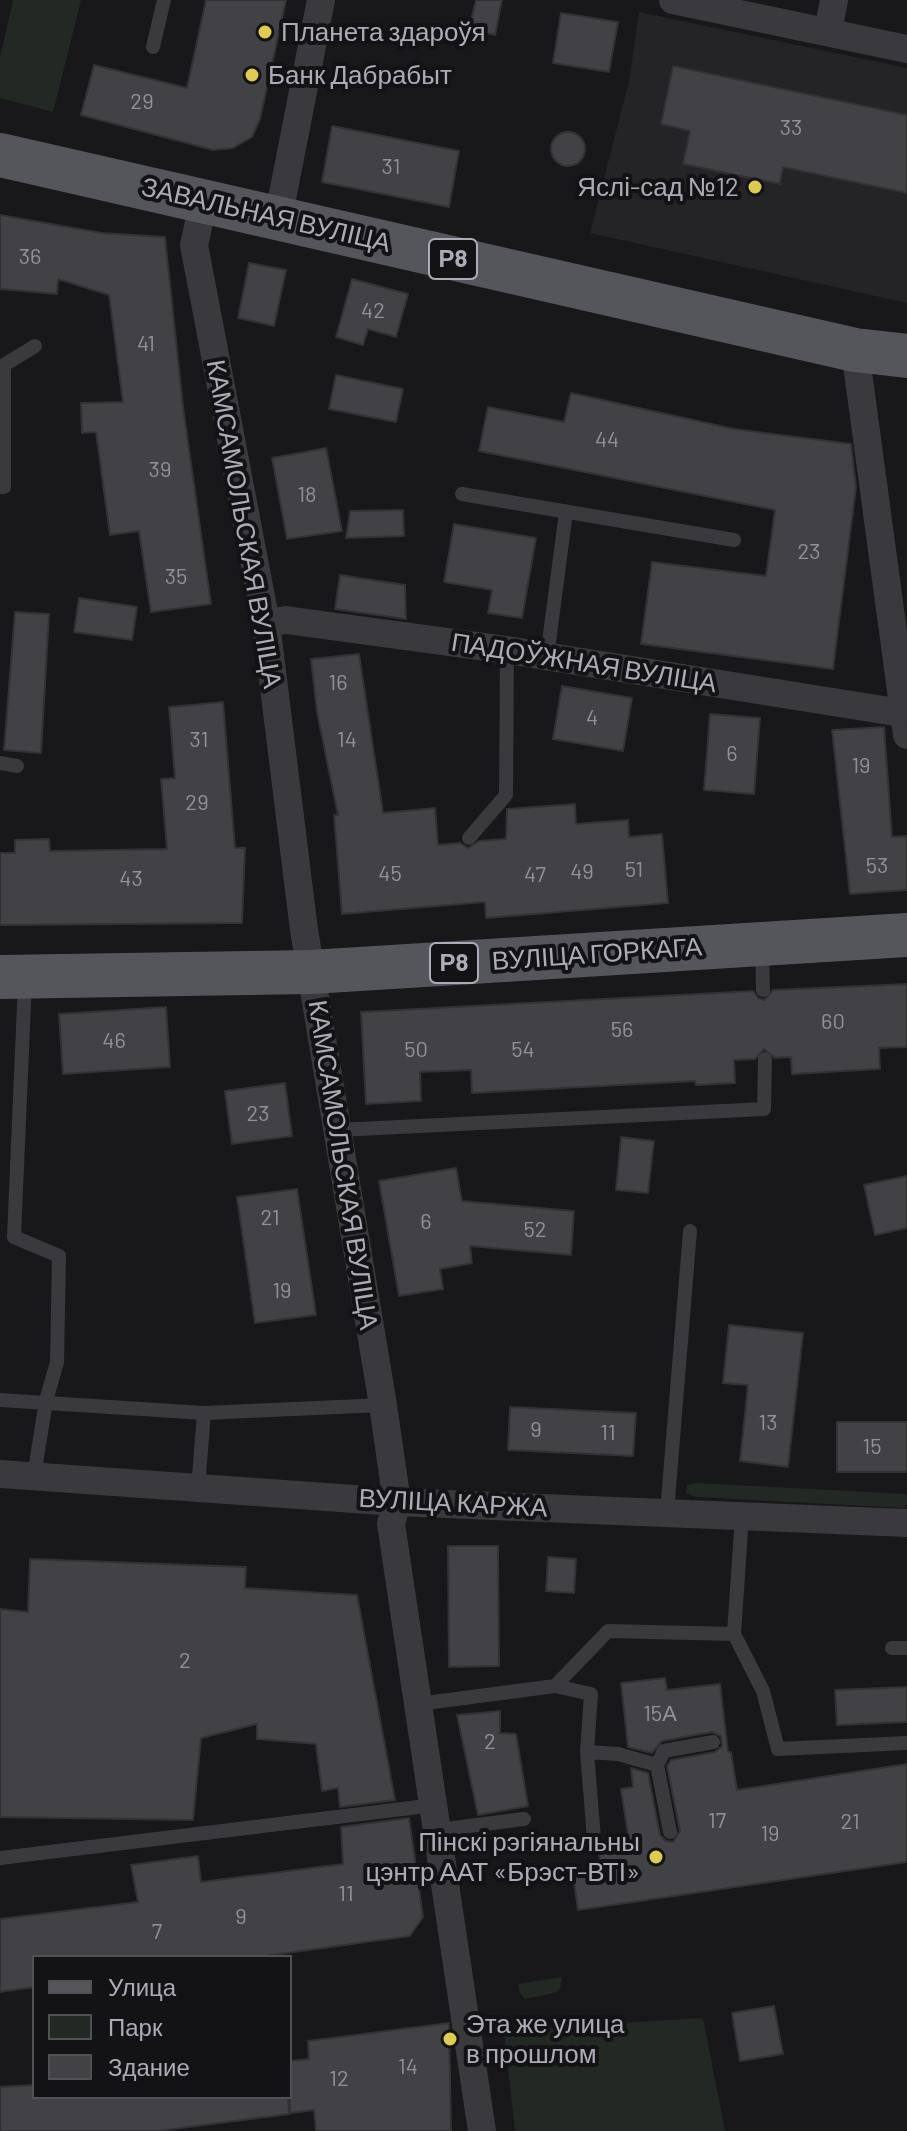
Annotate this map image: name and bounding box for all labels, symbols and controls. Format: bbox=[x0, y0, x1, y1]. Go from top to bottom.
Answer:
place label: Планета здароўя bbox=[281, 16, 486, 48]
marker: Планета здароўя bbox=[256, 23, 274, 41]
place label: Банк Дабрабыт bbox=[268, 59, 452, 91]
marker: Банк Дабрабыт bbox=[243, 66, 261, 84]
house number: 29 bbox=[130, 89, 154, 115]
house number: 33 bbox=[780, 115, 802, 141]
house number: 31 bbox=[382, 154, 400, 180]
street label: ЗАВАЛЬНАЯ ВУЛІЦА bbox=[138, 171, 394, 259]
place label: Яслі-сад №12 bbox=[577, 171, 739, 203]
marker: Яслі-сад №12 bbox=[746, 178, 764, 196]
road number: Р8 bbox=[429, 239, 477, 279]
house number: 36 bbox=[19, 244, 41, 270]
house number: 42 bbox=[361, 298, 385, 324]
house number: 41 bbox=[137, 331, 155, 357]
street label: КАМСАМОЛЬСКАЯ ВУЛІЦА bbox=[200, 357, 288, 691]
house number: 44 bbox=[595, 427, 619, 453]
house number: 39 bbox=[149, 457, 171, 483]
house number: 18 bbox=[297, 482, 317, 508]
house number: 23 bbox=[798, 539, 820, 565]
house number: 35 bbox=[165, 564, 187, 590]
street label: ПАДОЎЖНАЯ ВУЛІЦА bbox=[449, 627, 719, 699]
house number: 16 bbox=[328, 670, 348, 696]
house number: 4 bbox=[586, 705, 598, 731]
house number: 31 bbox=[190, 727, 208, 753]
house number: 14 bbox=[337, 727, 357, 753]
house number: 6 bbox=[726, 741, 738, 767]
house number: 19 bbox=[851, 753, 871, 779]
house number: 29 bbox=[185, 790, 209, 816]
house number: 53 bbox=[866, 853, 888, 879]
house number: 51 bbox=[625, 857, 643, 883]
house number: 49 bbox=[570, 859, 594, 885]
house number: 45 bbox=[378, 861, 402, 887]
house number: 47 bbox=[524, 862, 546, 888]
house number: 43 bbox=[119, 866, 143, 892]
street label: ВУЛІЦА ГОРКАГА bbox=[491, 931, 703, 977]
road number: Р8 bbox=[430, 943, 478, 983]
street label: КАМСАМОЛЬСКАЯ ВУЛІЦА bbox=[302, 998, 384, 1332]
house number: 60 bbox=[821, 1009, 845, 1035]
house number: 56 bbox=[611, 1017, 633, 1043]
house number: 46 bbox=[102, 1028, 126, 1054]
house number: 50 bbox=[404, 1037, 428, 1063]
house number: 54 bbox=[511, 1037, 535, 1063]
house number: 23 bbox=[247, 1101, 269, 1127]
house number: 21 bbox=[260, 1205, 280, 1231]
house number: 6 bbox=[420, 1209, 432, 1235]
house number: 52 bbox=[523, 1217, 547, 1243]
house number: 19 bbox=[272, 1278, 292, 1304]
house number: 13 bbox=[758, 1410, 778, 1436]
house number: 9 bbox=[530, 1417, 542, 1443]
house number: 11 bbox=[600, 1420, 616, 1446]
house number: 15 bbox=[862, 1434, 882, 1460]
street label: ВУЛІЦА КАРЖА bbox=[358, 1482, 548, 1524]
house number: 2 bbox=[179, 1648, 191, 1674]
house number: 15А bbox=[643, 1701, 677, 1727]
house number: 2 bbox=[484, 1729, 496, 1755]
house number: 17 bbox=[708, 1808, 726, 1834]
house number: 21 bbox=[840, 1809, 860, 1835]
house number: 19 bbox=[760, 1821, 780, 1847]
place label: Пінскі рэгіянальны цэнтр ААТ «Брэст-ВТІ» bbox=[365, 1826, 640, 1888]
marker: Пінскі рэгіянальны цэнтр ААТ «Брэст-ВТІ» bbox=[647, 1848, 665, 1866]
house number: 11 bbox=[338, 1881, 354, 1907]
house number: 9 bbox=[235, 1904, 247, 1930]
house number: 7 bbox=[152, 1919, 162, 1945]
legend bbox=[32, 1955, 292, 2099]
text: Улица bbox=[108, 1972, 176, 2001]
place label: Эта же улица в прошлом bbox=[466, 2008, 624, 2070]
text: Парк bbox=[108, 2012, 162, 2041]
marker: Эта же улица в прошлом bbox=[441, 2030, 459, 2048]
text: Здание bbox=[108, 2052, 190, 2081]
house number: 14 bbox=[398, 2054, 418, 2080]
house number: 12 bbox=[329, 2066, 349, 2092]

